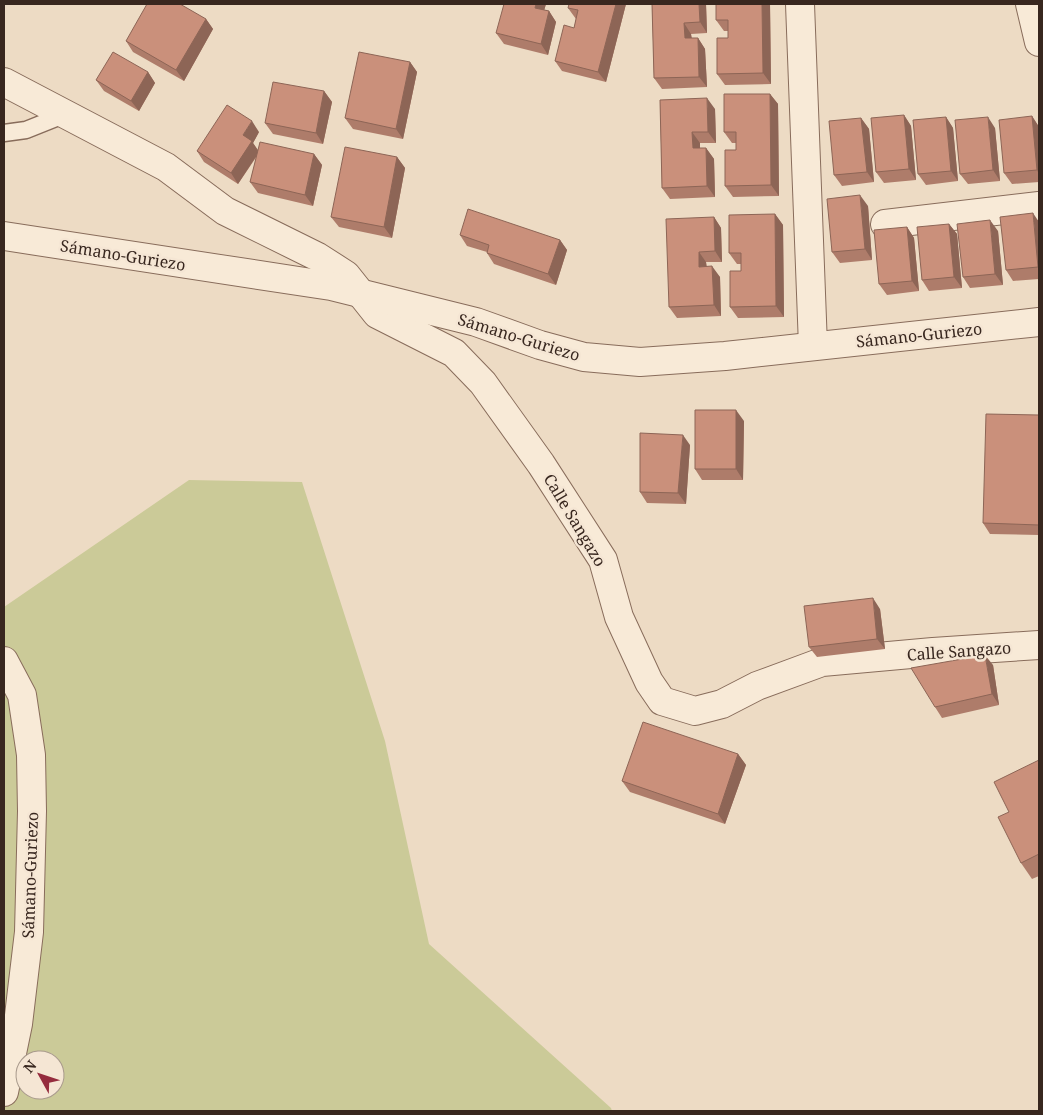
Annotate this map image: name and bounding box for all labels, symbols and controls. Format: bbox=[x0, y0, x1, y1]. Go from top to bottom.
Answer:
street label: Sámano-Guriezo bbox=[59, 234, 187, 276]
street label: Sámano-Guriezo bbox=[455, 308, 583, 366]
street label: Sámano-Guriezo bbox=[855, 317, 983, 353]
street label: Calle Sangazo bbox=[539, 470, 611, 570]
street label: Calle Sangazo bbox=[906, 636, 1012, 666]
street label: Sámano-Guriezo bbox=[17, 811, 43, 939]
north arrow bbox=[15, 1050, 65, 1100]
text: N bbox=[19, 1056, 40, 1077]

